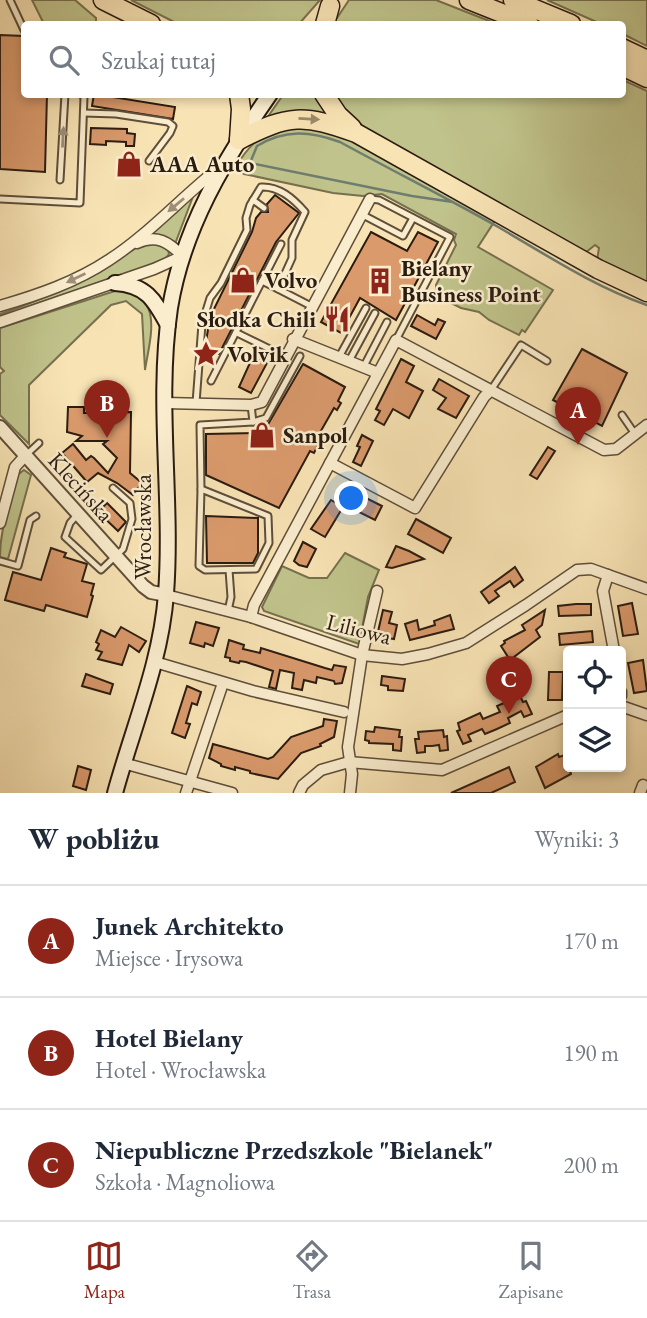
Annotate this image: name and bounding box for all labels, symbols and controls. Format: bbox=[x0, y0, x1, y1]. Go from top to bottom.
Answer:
search box bbox=[21, 21, 626, 98]
icon: search bbox=[45, 41, 83, 79]
text: Szukaj tutaj bbox=[101, 43, 216, 77]
one-way arrow bbox=[298, 114, 320, 125]
one-way arrow bbox=[57, 126, 68, 148]
shop icon: AAA Auto bbox=[114, 149, 144, 179]
place label: AAA Auto bbox=[149, 149, 255, 179]
one-way arrow bbox=[168, 197, 186, 212]
place label: Bielany Business Point bbox=[401, 253, 541, 309]
shop icon: Volvo bbox=[228, 265, 258, 295]
place label: Volvo bbox=[264, 265, 318, 295]
building icon: Bielany Business Point bbox=[365, 266, 395, 296]
one-way arrow bbox=[66, 272, 86, 284]
place label: Słodka Chili bbox=[197, 304, 316, 334]
restaurant icon: Słodka Chili bbox=[322, 304, 352, 334]
place icon: Volvik bbox=[191, 339, 221, 369]
place label: Volvik bbox=[227, 339, 289, 369]
pin: B bbox=[84, 380, 130, 438]
pin: A bbox=[555, 387, 601, 445]
shop icon: Sanpol bbox=[247, 420, 277, 450]
place label: Sanpol bbox=[283, 420, 348, 450]
street label: Klecińska bbox=[42, 446, 121, 529]
street label: Wrocławska bbox=[128, 473, 158, 580]
your location bbox=[334, 481, 368, 515]
street label: Liliowa bbox=[323, 606, 395, 652]
map controls bbox=[563, 646, 626, 772]
button: locate bbox=[563, 646, 626, 709]
pin: C bbox=[486, 656, 532, 714]
button: layers bbox=[563, 709, 626, 772]
text: W pobliżu bbox=[28, 819, 159, 858]
text: Wyniki: 3 bbox=[535, 824, 619, 854]
text: Junek Architekto bbox=[95, 909, 284, 943]
text: A bbox=[43, 926, 59, 956]
text: 170 m bbox=[563, 926, 619, 956]
text: Miejsce · Irysowa bbox=[95, 943, 243, 973]
text: Hotel Bielany bbox=[95, 1021, 243, 1055]
text: B bbox=[44, 1038, 58, 1068]
text: 190 m bbox=[563, 1038, 619, 1068]
text: Hotel · Wrocławska bbox=[95, 1055, 266, 1085]
text: Niepubliczne Przedszkole "Bielanek" bbox=[95, 1133, 493, 1167]
text: C bbox=[43, 1150, 59, 1180]
text: 200 m bbox=[563, 1150, 619, 1180]
text: Szkoła · Magnoliowa bbox=[95, 1167, 275, 1197]
tab: Mapa bbox=[84, 1237, 125, 1304]
tab: Trasa bbox=[293, 1237, 331, 1304]
tab: Zapisane bbox=[499, 1237, 563, 1304]

